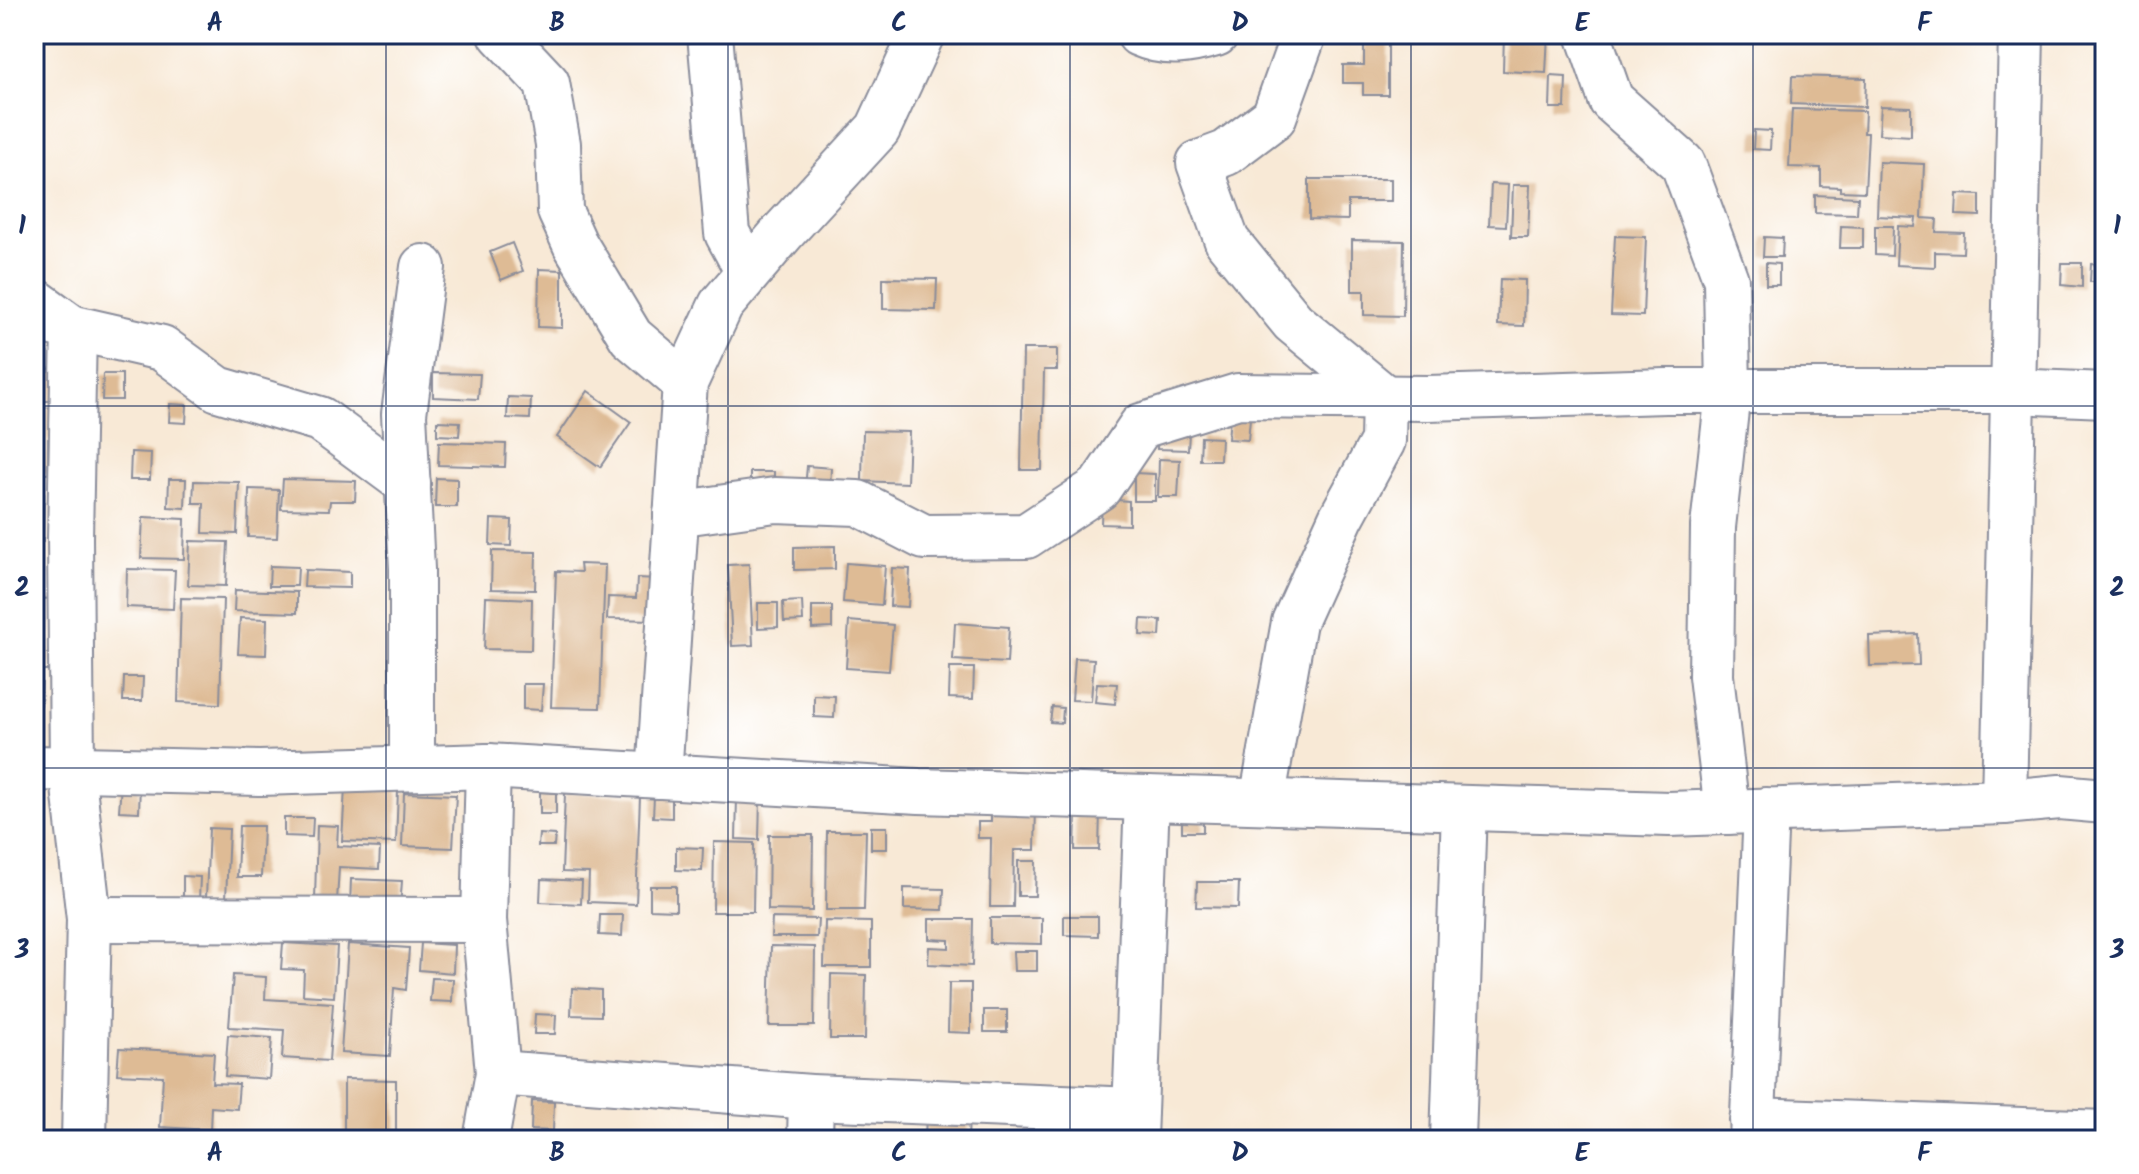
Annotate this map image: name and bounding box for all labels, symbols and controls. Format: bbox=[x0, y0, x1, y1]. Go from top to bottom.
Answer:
text: A bbox=[207, 3, 223, 45]
text: B bbox=[549, 3, 565, 45]
text: C bbox=[891, 3, 907, 45]
text: D bbox=[1231, 3, 1249, 45]
text: E bbox=[1575, 3, 1591, 45]
text: F bbox=[1917, 3, 1933, 45]
text: 1 bbox=[18, 206, 26, 248]
text: 1 bbox=[2113, 206, 2121, 248]
text: 2 bbox=[14, 568, 30, 610]
text: 2 bbox=[2109, 568, 2125, 610]
text: 3 bbox=[14, 930, 29, 972]
text: 3 bbox=[2109, 930, 2124, 972]
text: A bbox=[207, 1133, 223, 1174]
text: B bbox=[549, 1133, 565, 1174]
text: C bbox=[891, 1133, 907, 1174]
text: D bbox=[1231, 1133, 1249, 1174]
text: E bbox=[1575, 1133, 1591, 1174]
text: F bbox=[1917, 1133, 1933, 1174]

